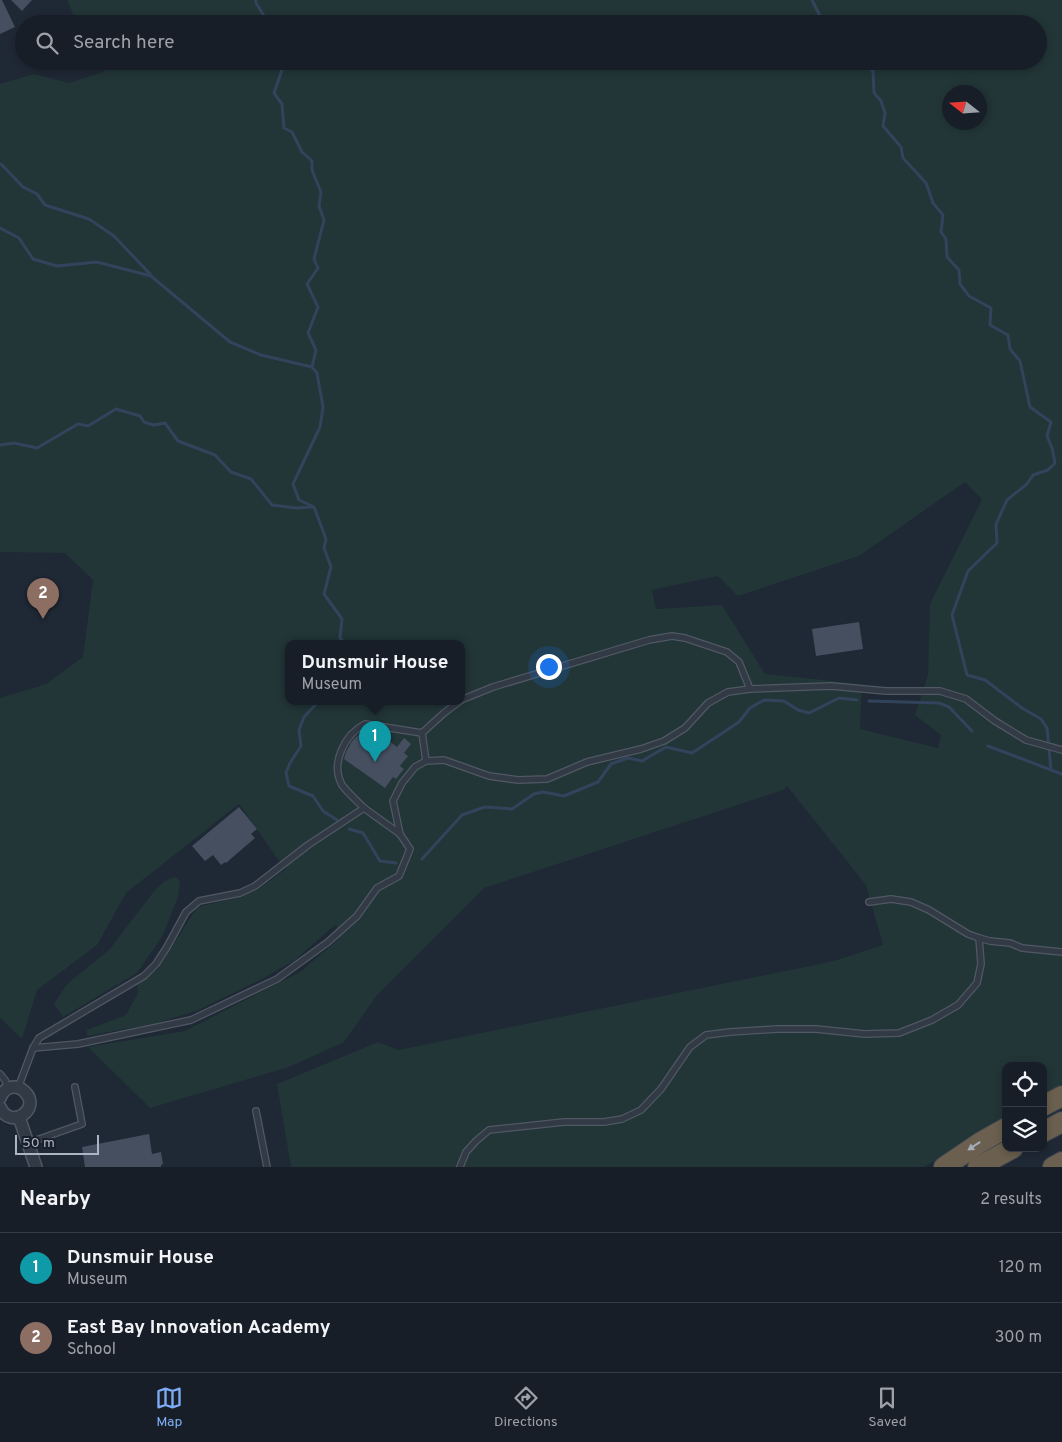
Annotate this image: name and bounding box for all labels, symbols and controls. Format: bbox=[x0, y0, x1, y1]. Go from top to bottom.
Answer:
search box bbox=[15, 15, 1047, 70]
icon: search bbox=[33, 29, 61, 57]
text: Search here bbox=[73, 31, 175, 55]
north arrow bbox=[942, 85, 987, 130]
pin: 2 bbox=[27, 578, 59, 619]
popup bbox=[285, 640, 465, 705]
text: Dunsmuir House bbox=[302, 651, 448, 675]
your location bbox=[536, 654, 562, 680]
text: Museum bbox=[302, 675, 362, 695]
pin: 1 bbox=[359, 721, 391, 762]
map controls bbox=[1002, 1062, 1047, 1152]
button: locate bbox=[1002, 1062, 1047, 1107]
button: layers bbox=[1002, 1107, 1047, 1152]
scale bar bbox=[15, 1132, 99, 1155]
text: 50 m bbox=[22, 1135, 55, 1152]
one-way arrow bbox=[968, 1142, 981, 1151]
text: Nearby bbox=[20, 1186, 91, 1213]
text: 2 results bbox=[980, 1190, 1042, 1210]
text: Dunsmuir House bbox=[67, 1246, 214, 1270]
text: 1 bbox=[33, 1258, 39, 1278]
text: 120 m bbox=[999, 1258, 1042, 1278]
text: Museum bbox=[67, 1270, 128, 1290]
text: East Bay Innovation Academy bbox=[67, 1316, 331, 1340]
text: 2 bbox=[31, 1328, 41, 1348]
text: 300 m bbox=[995, 1328, 1042, 1348]
text: School bbox=[67, 1340, 116, 1360]
tab: Map bbox=[155, 1384, 183, 1431]
tab: Directions bbox=[494, 1384, 558, 1431]
tab: Saved bbox=[868, 1384, 907, 1431]

